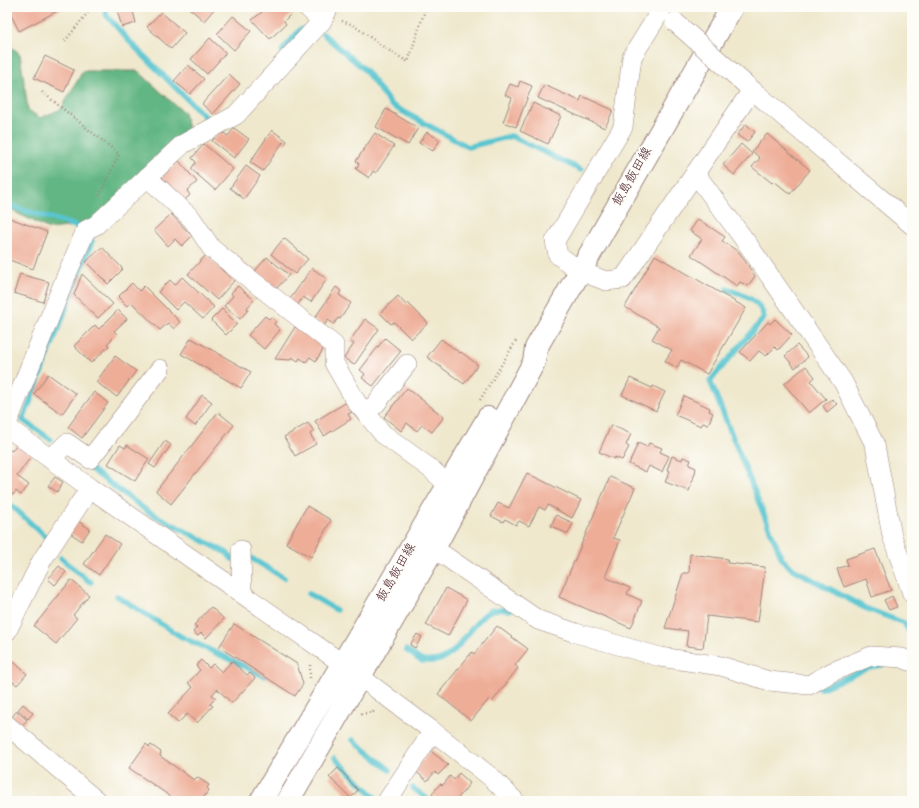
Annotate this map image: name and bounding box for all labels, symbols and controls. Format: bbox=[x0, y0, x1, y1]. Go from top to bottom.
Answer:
street label: 飯島飯田線 bbox=[610, 144, 656, 209]
street label: 飯島飯田線 bbox=[374, 540, 420, 605]

